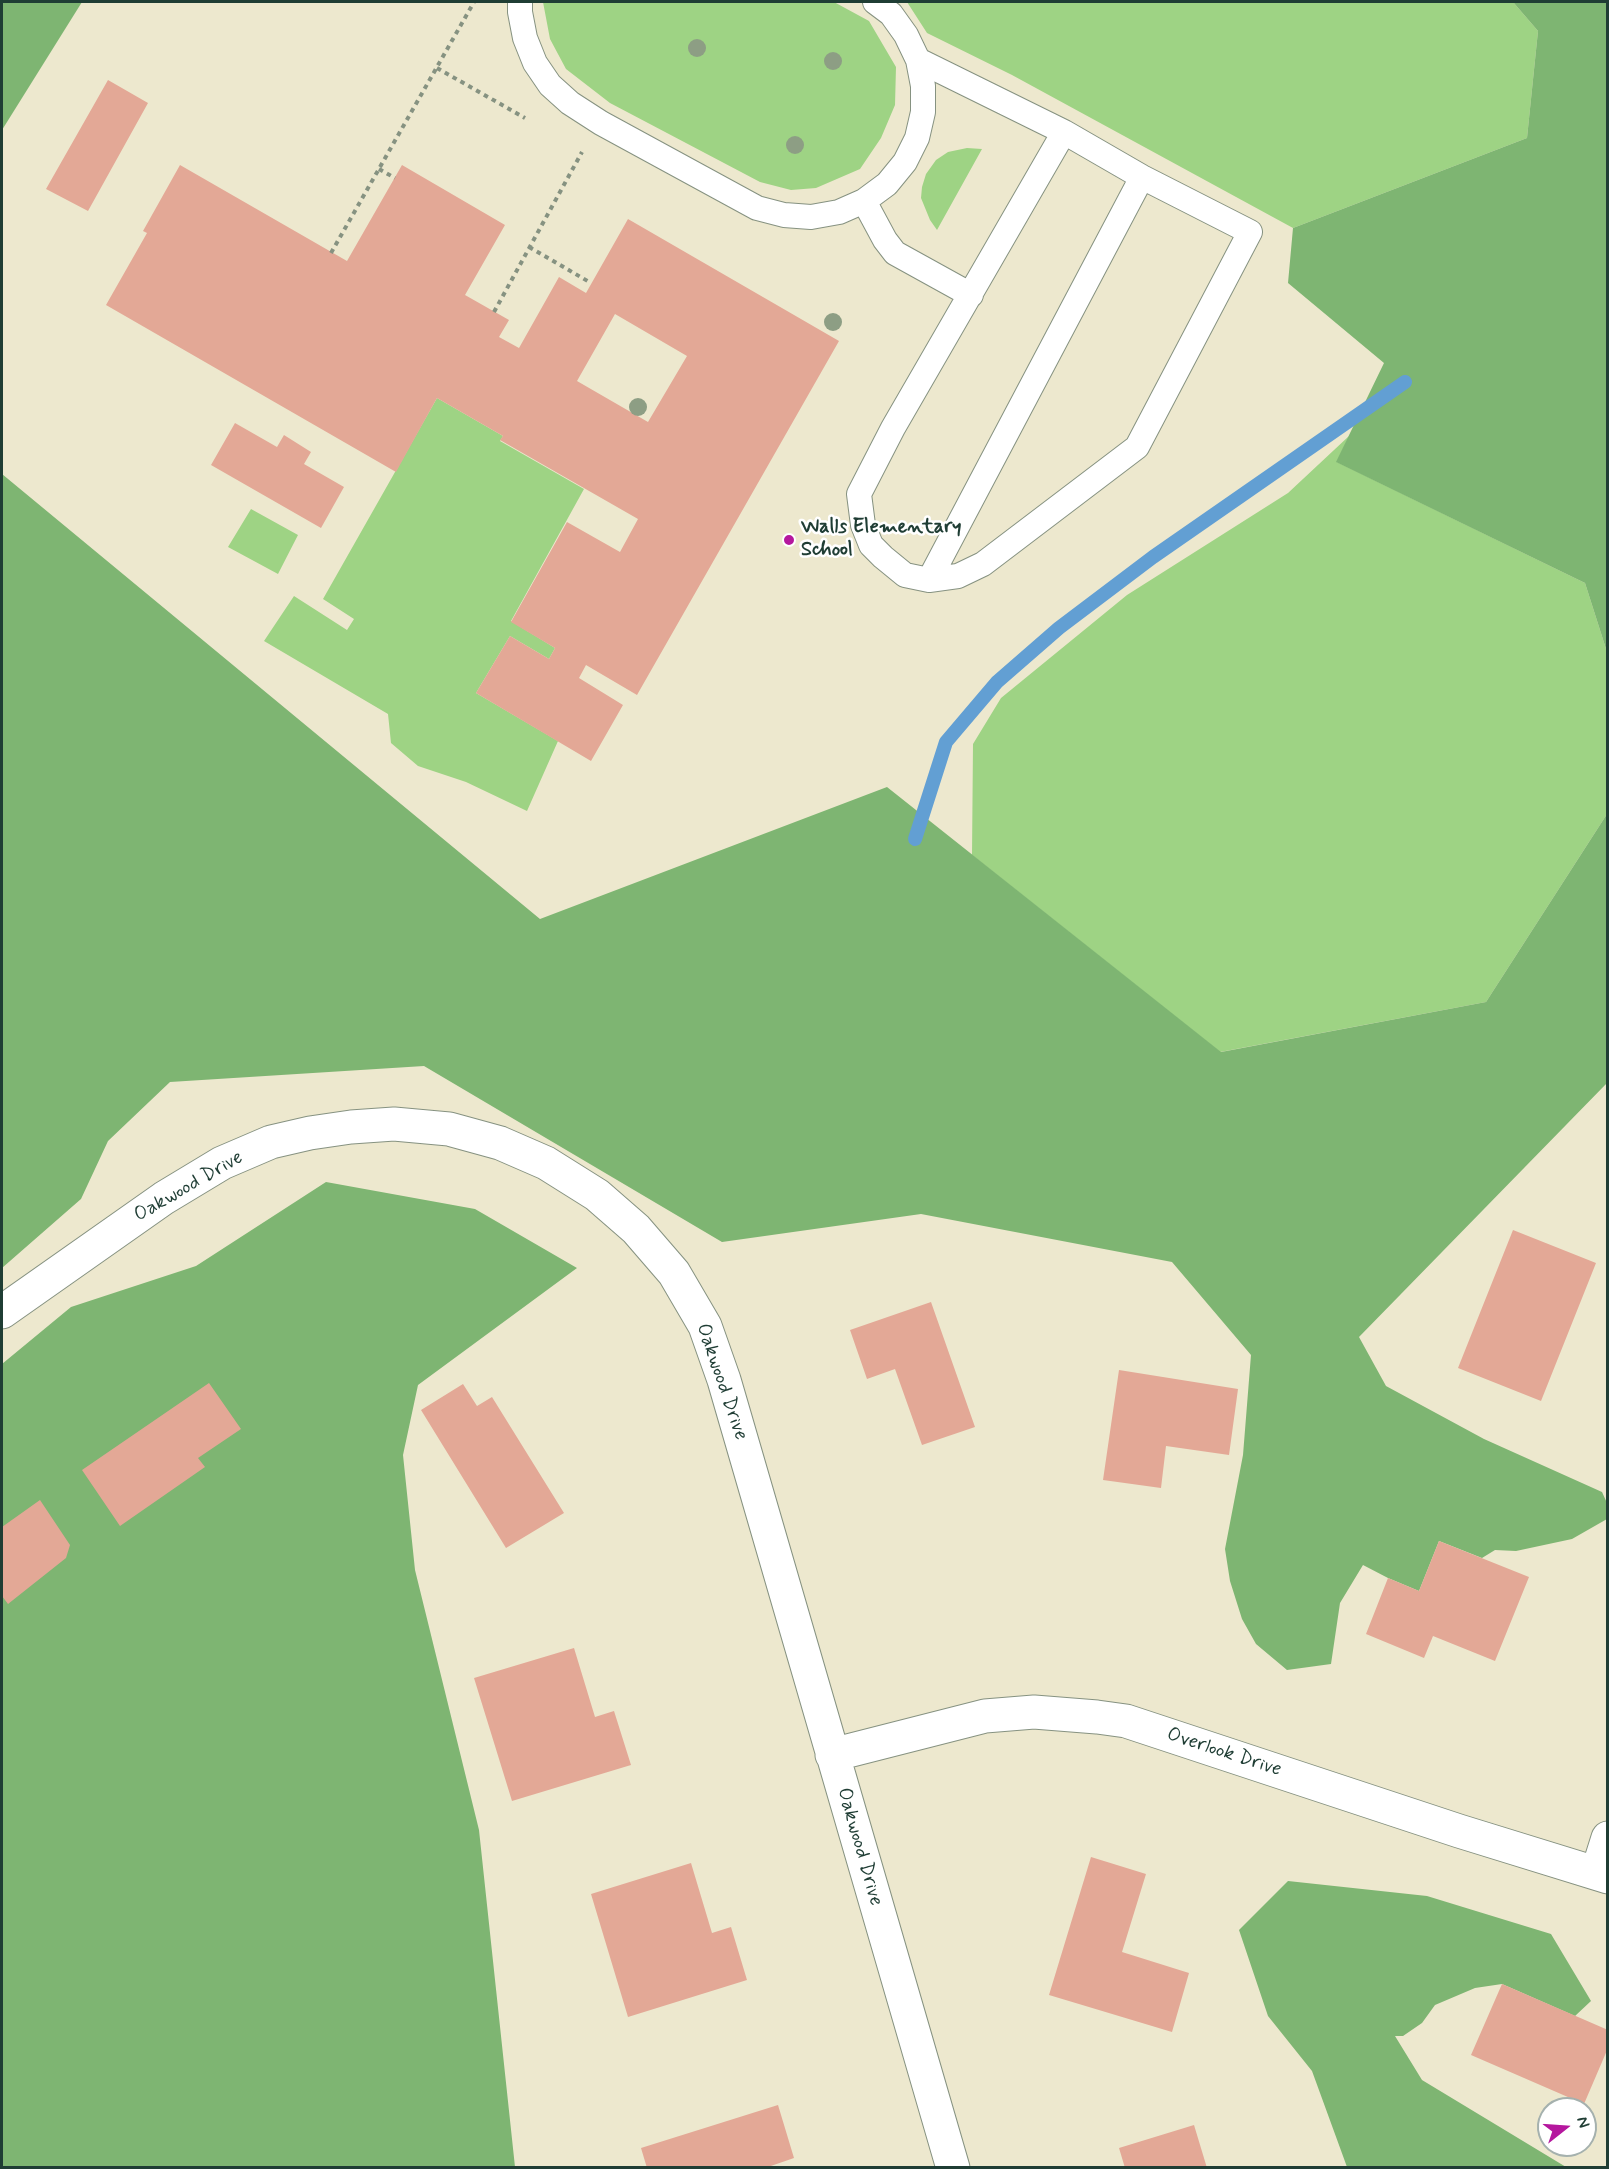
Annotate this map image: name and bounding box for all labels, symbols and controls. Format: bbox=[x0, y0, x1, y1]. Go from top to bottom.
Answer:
place label: Walls Elementary School bbox=[801, 516, 961, 563]
marker: Walls Elementary School bbox=[782, 533, 796, 547]
street label: Oakwood Drive bbox=[130, 1146, 248, 1228]
street label: Oakwood Drive bbox=[690, 1320, 752, 1444]
street label: Overlook Drive bbox=[1164, 1723, 1284, 1783]
street label: Oakwood Drive bbox=[831, 1785, 887, 1909]
north arrow bbox=[1537, 2097, 1597, 2157]
text: N bbox=[1571, 2114, 1594, 2130]

